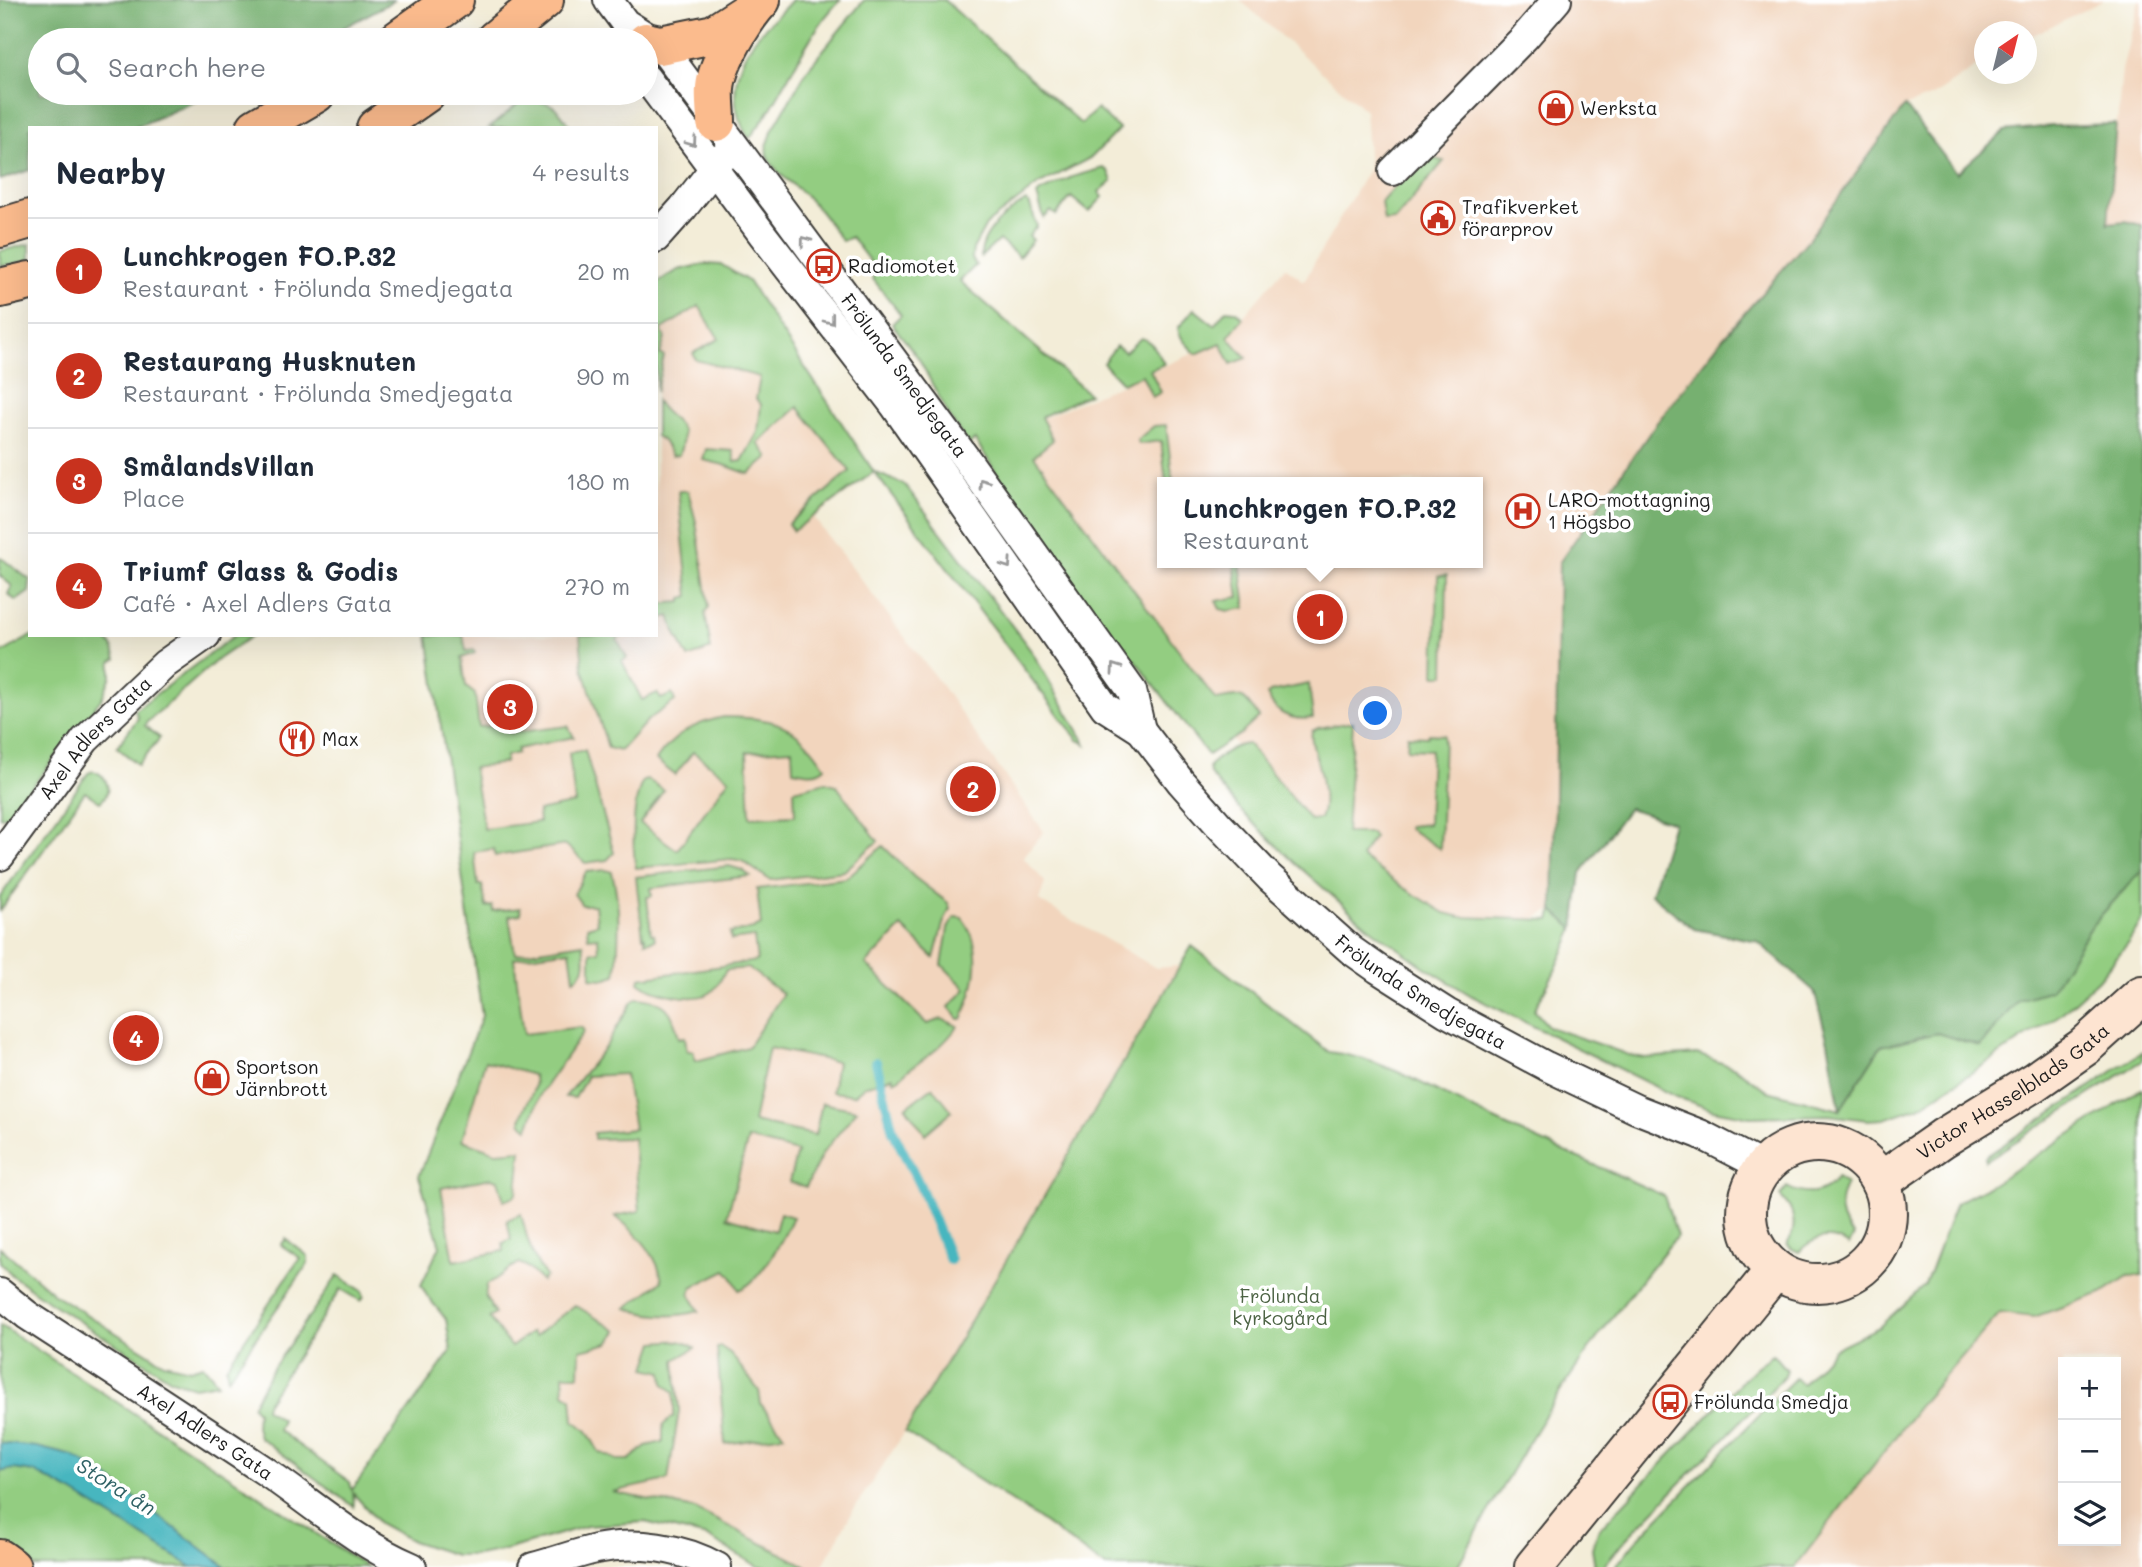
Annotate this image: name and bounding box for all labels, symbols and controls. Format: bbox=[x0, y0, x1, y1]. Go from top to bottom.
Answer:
north arrow bbox=[1974, 21, 2037, 84]
search box bbox=[28, 28, 658, 105]
icon: search bbox=[52, 48, 90, 86]
text: Search here bbox=[108, 50, 266, 84]
shop icon: Werksta bbox=[1537, 89, 1575, 127]
place label: Werksta bbox=[1580, 95, 1658, 120]
one-way arrow bbox=[684, 134, 696, 146]
text: Nearby bbox=[56, 152, 166, 192]
text: 4 results bbox=[533, 157, 630, 187]
place label: Trafikverket förarprov bbox=[1462, 194, 1579, 241]
public building icon: Trafikverket förarprov bbox=[1419, 199, 1457, 237]
one-way arrow bbox=[800, 236, 813, 249]
text: Lunchkrogen FO.P.32 bbox=[123, 239, 396, 273]
bus stop icon: Radiomotet bbox=[805, 247, 843, 285]
place label: Radiomotet bbox=[848, 253, 956, 278]
text: 1 bbox=[74, 256, 84, 286]
text: 20 m bbox=[577, 256, 630, 286]
text: Restaurant · Frölunda Smedjegata bbox=[123, 273, 513, 303]
street label: Frölunda Smedjegata bbox=[836, 288, 974, 462]
one-way arrow bbox=[821, 313, 834, 325]
text: Restaurang Husknuten bbox=[123, 344, 416, 378]
text: 2 bbox=[73, 361, 85, 391]
text: 90 m bbox=[577, 361, 630, 391]
text: Restaurant · Frölunda Smedjegata bbox=[123, 378, 513, 408]
text: SmålandsVillan bbox=[123, 449, 314, 483]
text: 3 bbox=[72, 466, 86, 496]
text: 180 m bbox=[566, 466, 630, 496]
popup bbox=[1157, 477, 1483, 568]
one-way arrow bbox=[979, 478, 992, 491]
text: Place bbox=[123, 483, 185, 513]
place label: LARO-mottagning 1 Högsbo bbox=[1548, 487, 1710, 534]
text: Lunchkrogen FO.P.32 bbox=[1183, 491, 1457, 525]
hospital icon: LARO-mottagning 1 Högsbo bbox=[1504, 492, 1542, 530]
text: Restaurant bbox=[1183, 525, 1309, 555]
text: Triumf Glass & Godis bbox=[123, 554, 398, 588]
one-way arrow bbox=[999, 556, 1011, 569]
text: 4 bbox=[72, 571, 86, 601]
text: 270 m bbox=[565, 571, 630, 601]
text: Café · Axel Adlers Gata bbox=[123, 588, 392, 618]
pin: 1 bbox=[1297, 591, 1343, 643]
one-way arrow bbox=[1111, 663, 1124, 676]
street label: Axel Adlers Gata bbox=[33, 670, 157, 804]
pin: 3 bbox=[487, 681, 533, 733]
your location bbox=[1358, 696, 1392, 730]
restaurant icon: Max bbox=[278, 720, 316, 758]
place label: Max bbox=[322, 726, 359, 751]
pin: 2 bbox=[950, 763, 996, 815]
street label: Frölunda Smedjegata bbox=[1330, 929, 1511, 1055]
pin: 4 bbox=[113, 1012, 159, 1064]
street label: Victor Hasselblads Gata bbox=[1911, 1017, 2114, 1165]
place label: Sportson Järnbrott bbox=[236, 1054, 328, 1101]
shop icon: Sportson Järnbrott bbox=[193, 1059, 231, 1097]
park label: Frölunda kyrkogård bbox=[1232, 1283, 1328, 1330]
map controls bbox=[2058, 1357, 2121, 1546]
button: + bbox=[2058, 1357, 2121, 1420]
street label: Axel Adlers Gata bbox=[133, 1377, 279, 1485]
bus stop icon: Frölunda Smedja bbox=[1651, 1383, 1689, 1421]
place label: Frölunda Smedja bbox=[1694, 1389, 1849, 1414]
button: − bbox=[2058, 1420, 2121, 1483]
water label: Stora ån bbox=[72, 1451, 162, 1521]
button: layers bbox=[2058, 1483, 2121, 1546]

